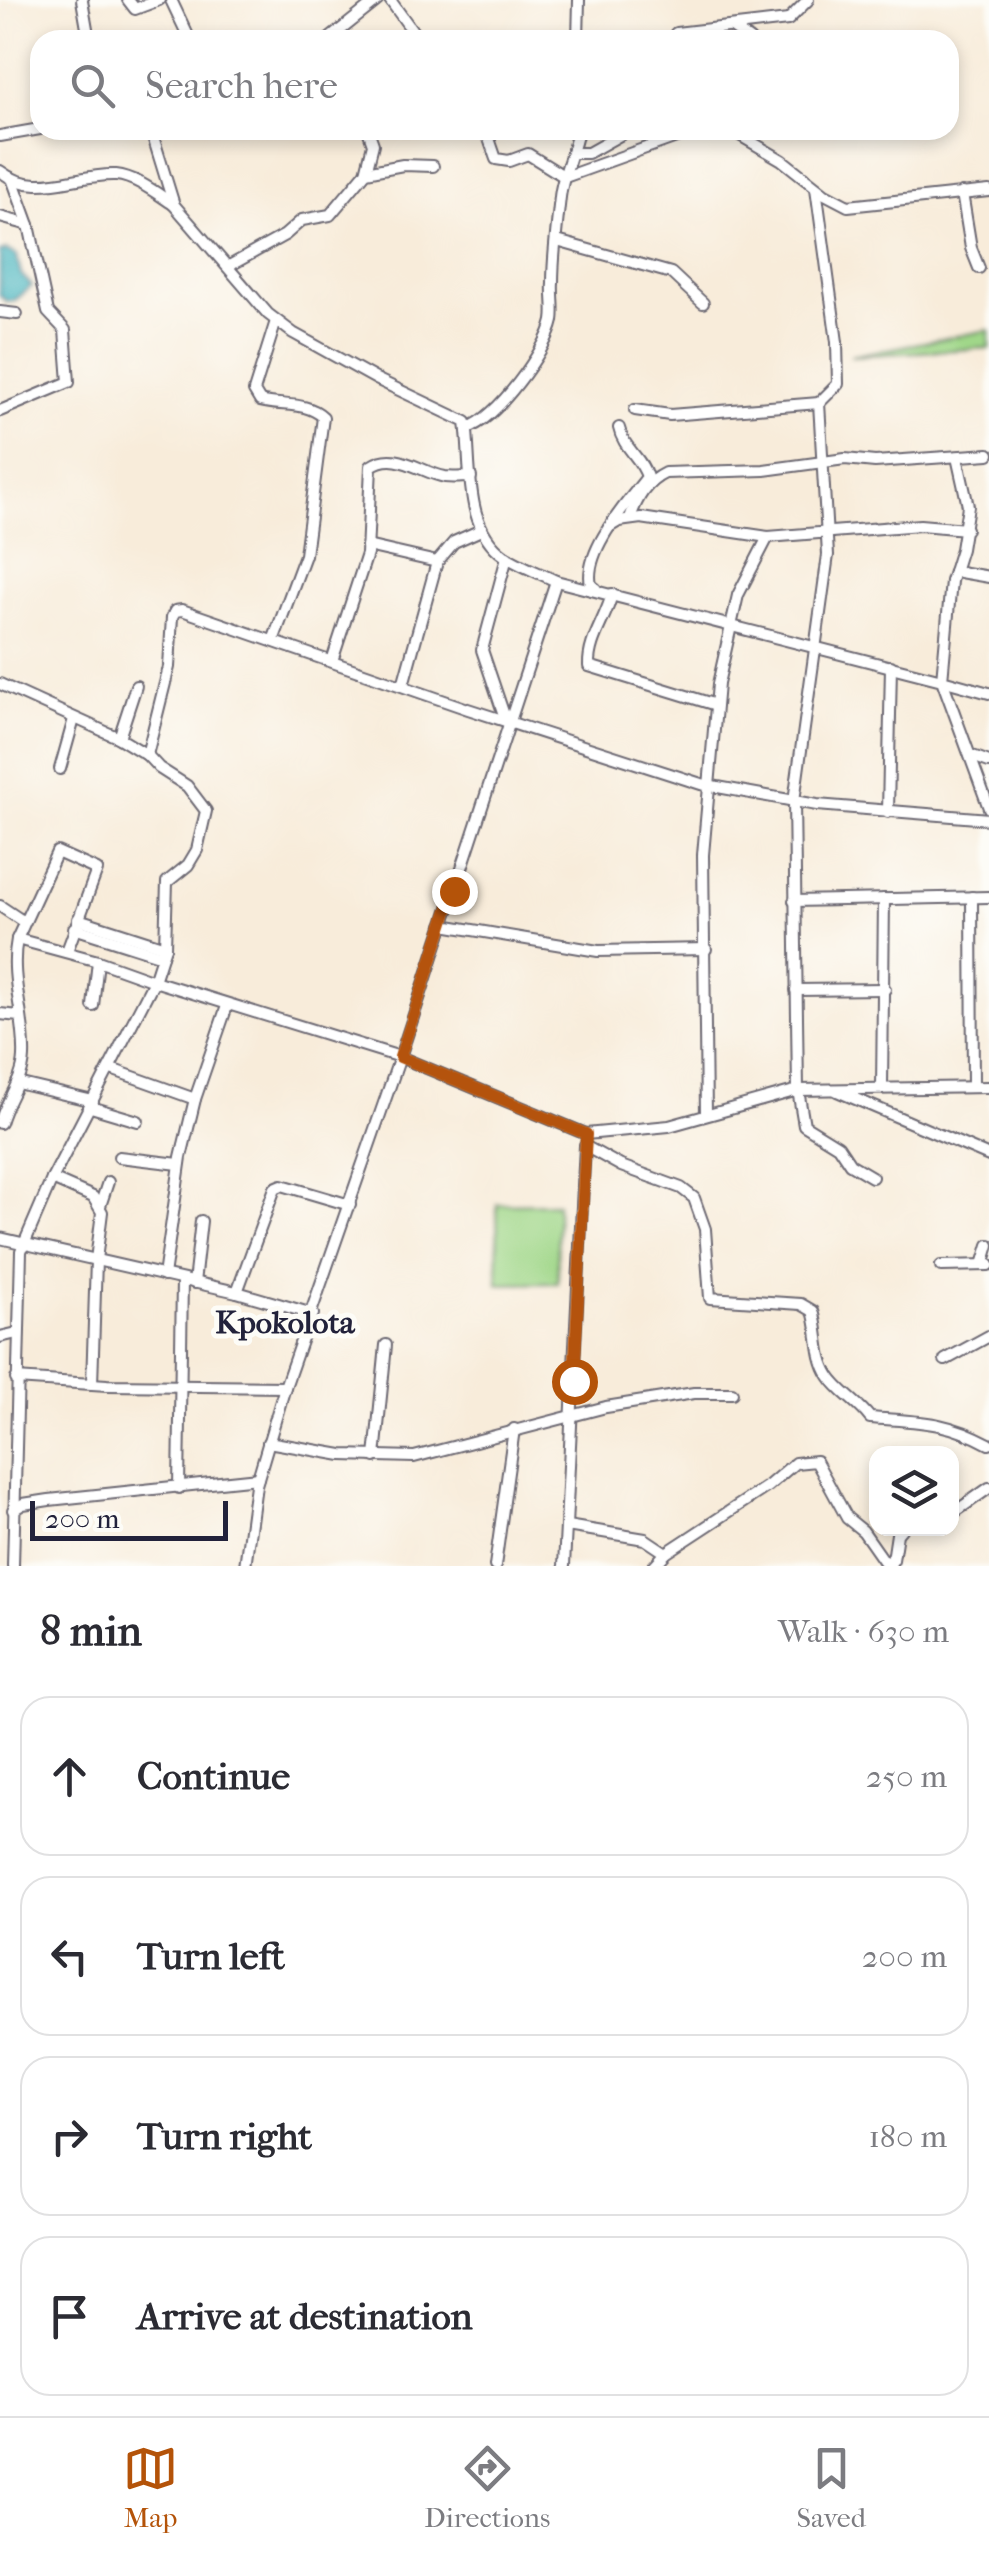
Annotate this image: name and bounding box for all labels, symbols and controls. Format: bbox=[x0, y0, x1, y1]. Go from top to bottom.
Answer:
search box bbox=[30, 30, 959, 140]
icon: search bbox=[65, 58, 120, 113]
text: Search here bbox=[145, 63, 338, 108]
route end bbox=[432, 869, 478, 915]
district label: Kpokolota bbox=[215, 1304, 356, 1341]
route start bbox=[552, 1359, 598, 1405]
map controls bbox=[869, 1446, 959, 1536]
button: layers bbox=[869, 1446, 959, 1536]
scale bar bbox=[30, 1496, 228, 1540]
text: 200 m bbox=[45, 1502, 120, 1535]
text: 8 min bbox=[40, 1607, 142, 1656]
text: Walk · 630 m bbox=[778, 1613, 949, 1650]
icon: ahead bbox=[42, 1749, 97, 1804]
text: Continue bbox=[137, 1754, 290, 1799]
text: 250 m bbox=[866, 1758, 947, 1795]
icon: left bbox=[42, 1929, 97, 1984]
text: Turn left bbox=[137, 1934, 285, 1979]
text: 200 m bbox=[862, 1938, 947, 1975]
icon: right bbox=[42, 2109, 97, 2164]
text: Turn right bbox=[137, 2114, 312, 2159]
text: 180 m bbox=[868, 2118, 947, 2155]
icon: arrive bbox=[42, 2289, 97, 2344]
text: Arrive at destination bbox=[137, 2294, 473, 2339]
tab: Map bbox=[123, 2441, 178, 2534]
tab: Directions bbox=[424, 2441, 550, 2534]
tab: Saved bbox=[796, 2441, 866, 2534]

